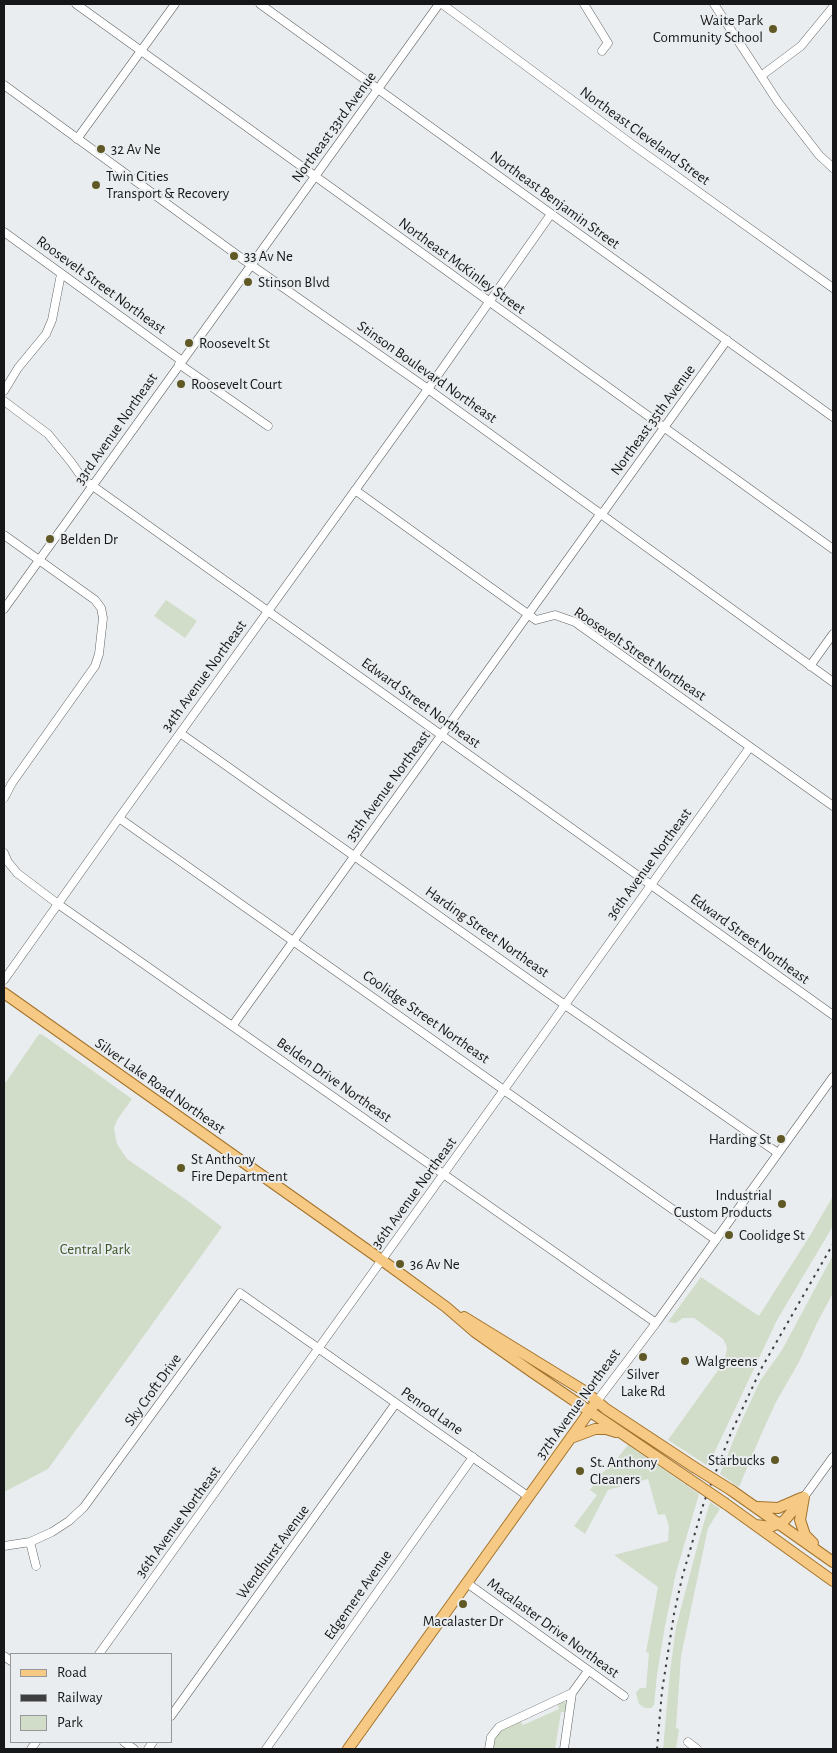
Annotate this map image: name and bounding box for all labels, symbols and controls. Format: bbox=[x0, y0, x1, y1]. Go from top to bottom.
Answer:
place label: Waite Park Community School bbox=[653, 11, 763, 46]
marker: Waite Park Community School bbox=[767, 23, 779, 35]
street label: Northeast 33rd Avenue bbox=[288, 68, 380, 186]
street label: Northeast Cleveland Street bbox=[576, 83, 714, 189]
place label: 32 Av Ne bbox=[111, 140, 161, 158]
marker: 32 Av Ne bbox=[95, 143, 107, 155]
street label: Northeast Benjamin Street bbox=[487, 147, 623, 253]
place label: Twin Cities Transport & Recovery bbox=[106, 167, 229, 202]
marker: Twin Cities Transport & Recovery bbox=[90, 179, 102, 191]
street label: Northeast McKinley Street bbox=[395, 214, 529, 318]
street label: Roosevelt Street Northeast bbox=[33, 232, 169, 338]
place label: 33 Av Ne bbox=[244, 247, 293, 265]
marker: 33 Av Ne bbox=[228, 250, 240, 262]
place label: Stinson Blvd bbox=[258, 273, 330, 291]
marker: Stinson Blvd bbox=[242, 276, 254, 288]
street label: Stinson Boulevard Northeast bbox=[354, 317, 500, 427]
place label: Roosevelt St bbox=[199, 334, 270, 352]
marker: Roosevelt St bbox=[183, 337, 195, 349]
street label: Northeast 35th Avenue bbox=[607, 361, 699, 479]
street label: 33rd Avenue Northeast bbox=[71, 370, 161, 488]
place label: Roosevelt Court bbox=[191, 375, 282, 393]
marker: Roosevelt Court bbox=[175, 378, 187, 390]
place label: Belden Dr bbox=[60, 530, 118, 548]
marker: Belden Dr bbox=[44, 533, 56, 545]
street label: Roosevelt Street Northeast bbox=[570, 603, 710, 705]
street label: 34th Avenue Northeast bbox=[158, 617, 250, 735]
street label: Edward Street Northeast bbox=[358, 654, 484, 752]
street label: 35th Avenue Northeast bbox=[342, 727, 434, 845]
street label: 36th Avenue Northeast bbox=[603, 805, 695, 923]
street label: Harding Street Northeast bbox=[422, 882, 552, 982]
street label: Edward Street Northeast bbox=[687, 890, 813, 988]
street label: Coolidge Street Northeast bbox=[359, 966, 493, 1068]
street label: Silver Lake Road Northeast bbox=[91, 1034, 229, 1138]
street label: Belden Drive Northeast bbox=[273, 1034, 395, 1126]
place label: Harding St bbox=[709, 1130, 771, 1148]
marker: Harding St bbox=[775, 1133, 787, 1145]
street label: 36th Avenue Northeast bbox=[368, 1134, 460, 1252]
place label: St Anthony Fire Department bbox=[191, 1150, 287, 1185]
marker: St Anthony Fire Department bbox=[175, 1162, 187, 1174]
place label: Industrial Custom Products bbox=[674, 1186, 772, 1221]
marker: Industrial Custom Products bbox=[776, 1198, 788, 1210]
place label: Coolidge St bbox=[739, 1226, 805, 1244]
marker: Coolidge St bbox=[723, 1229, 735, 1241]
park label: Central Park bbox=[60, 1240, 130, 1258]
place label: 36 Av Ne bbox=[410, 1255, 460, 1273]
marker: 36 Av Ne bbox=[394, 1258, 406, 1270]
street label: 37th Avenue Northeast bbox=[532, 1345, 624, 1463]
street label: Sky Croft Drive bbox=[121, 1350, 185, 1430]
marker: Silver Lake Rd bbox=[637, 1351, 649, 1363]
place label: Walgreens bbox=[695, 1352, 757, 1370]
marker: Walgreens bbox=[679, 1355, 691, 1367]
place label: Silver Lake Rd bbox=[621, 1365, 665, 1400]
street label: Penrod Lane bbox=[397, 1383, 467, 1439]
place label: Starbucks bbox=[708, 1451, 765, 1469]
place label: St. Anthony Cleaners bbox=[590, 1453, 657, 1488]
marker: Starbucks bbox=[769, 1454, 781, 1466]
street label: 36th Avenue Northeast bbox=[132, 1463, 224, 1581]
marker: St. Anthony Cleaners bbox=[574, 1465, 586, 1477]
street label: Wendhurst Avenue bbox=[233, 1501, 313, 1603]
street label: Edgemere Avenue bbox=[320, 1547, 396, 1643]
street label: Macalaster Drive Northeast bbox=[484, 1574, 622, 1682]
marker: Macalaster Dr bbox=[457, 1598, 469, 1610]
place label: Macalaster Dr bbox=[423, 1612, 503, 1630]
legend bbox=[10, 1653, 172, 1743]
text: Road bbox=[57, 1665, 87, 1680]
text: Railway bbox=[57, 1690, 102, 1705]
text: Park bbox=[57, 1715, 83, 1730]

